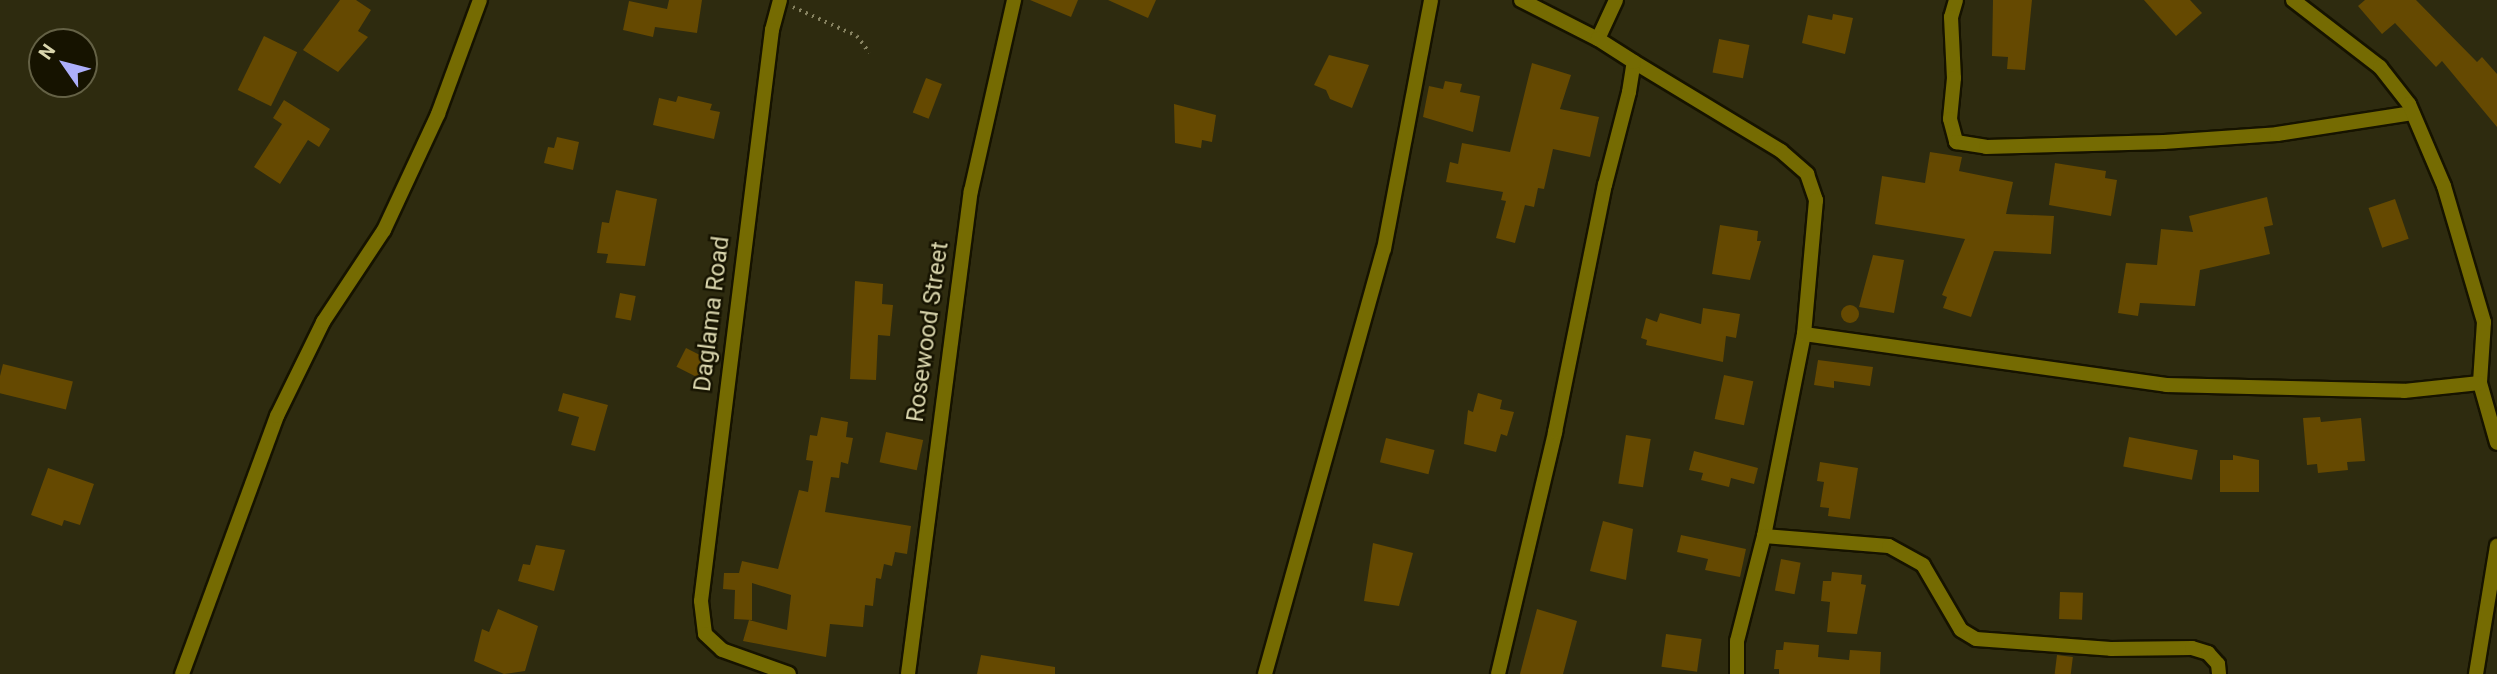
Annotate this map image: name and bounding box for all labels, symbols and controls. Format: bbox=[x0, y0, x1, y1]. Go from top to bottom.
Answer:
north arrow bbox=[28, 28, 98, 98]
text: N bbox=[34, 40, 60, 64]
street label: Daglama Road bbox=[688, 235, 736, 393]
street label: Rosewood Street bbox=[901, 240, 955, 424]

